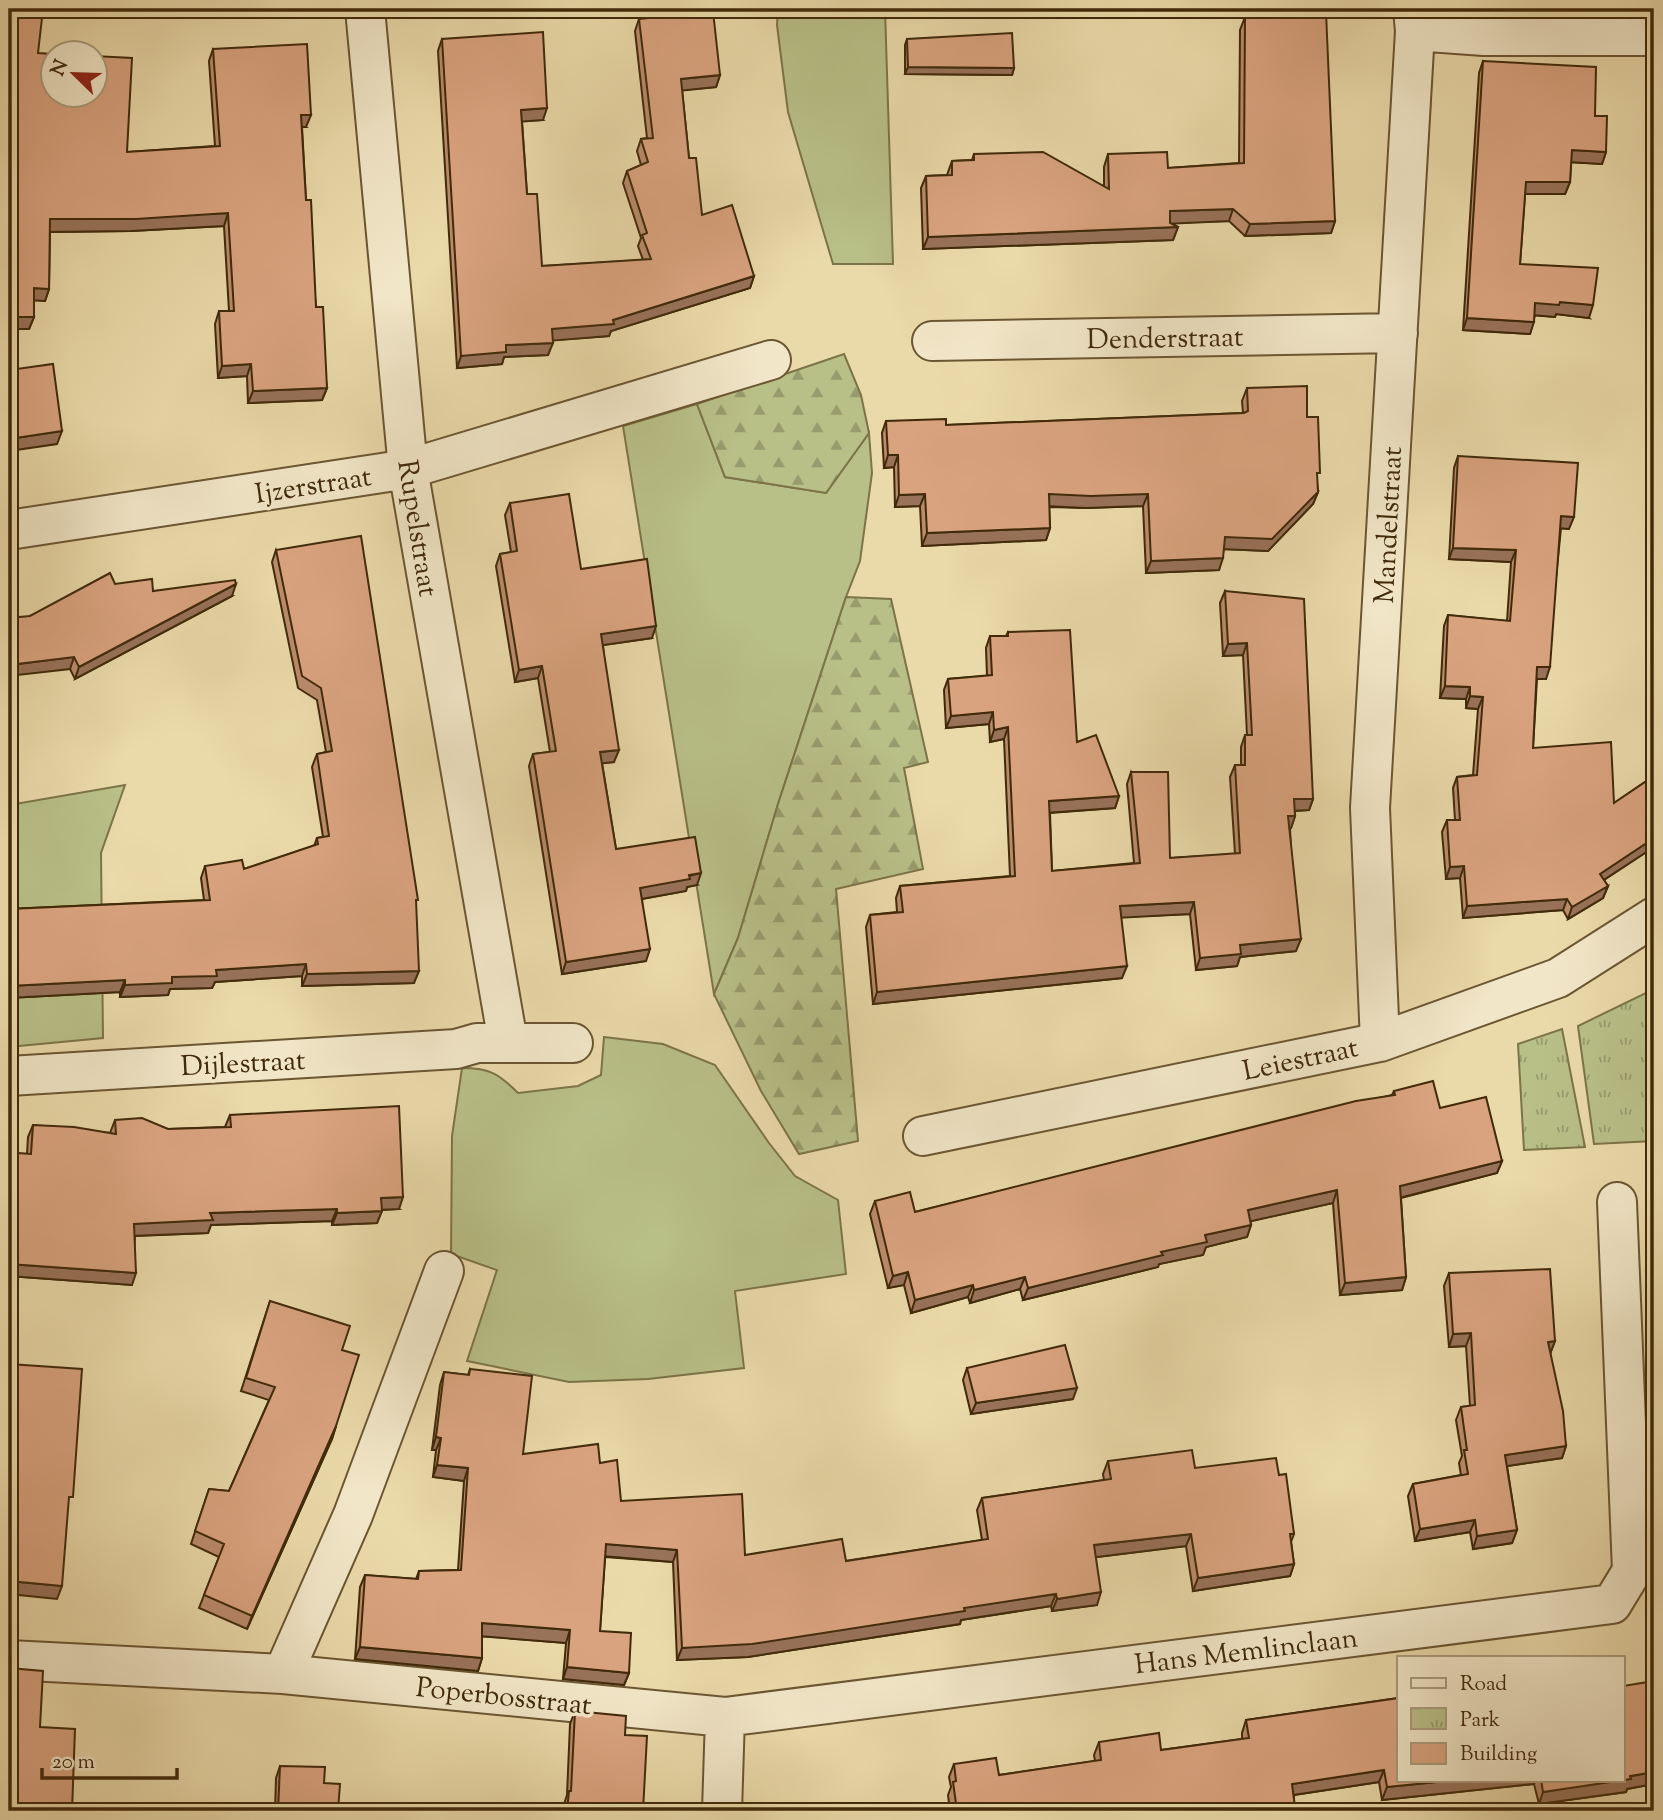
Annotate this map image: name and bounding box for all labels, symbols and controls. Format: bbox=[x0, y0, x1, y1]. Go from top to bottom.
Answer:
north arrow bbox=[38, 38, 108, 108]
text: N bbox=[45, 56, 76, 81]
street label: Denderstraat bbox=[1086, 319, 1244, 361]
street label: Mandelstraat bbox=[1366, 445, 1414, 605]
street label: Rupelstraat bbox=[385, 457, 447, 600]
street label: Ijzerstraat bbox=[252, 458, 375, 516]
street label: Leiestraat bbox=[1239, 1029, 1362, 1093]
street label: Dijlestraat bbox=[180, 1042, 307, 1088]
street label: Hans Memlinclaan bbox=[1132, 1619, 1360, 1687]
legend bbox=[1397, 1656, 1624, 1782]
street label: Poperbosstraat bbox=[414, 1669, 594, 1727]
text: Road bbox=[1460, 1670, 1507, 1700]
text: Park bbox=[1460, 1706, 1501, 1736]
scale bar bbox=[42, 1736, 177, 1780]
text: Building bbox=[1460, 1740, 1537, 1770]
text: 20 m bbox=[52, 1748, 95, 1778]

